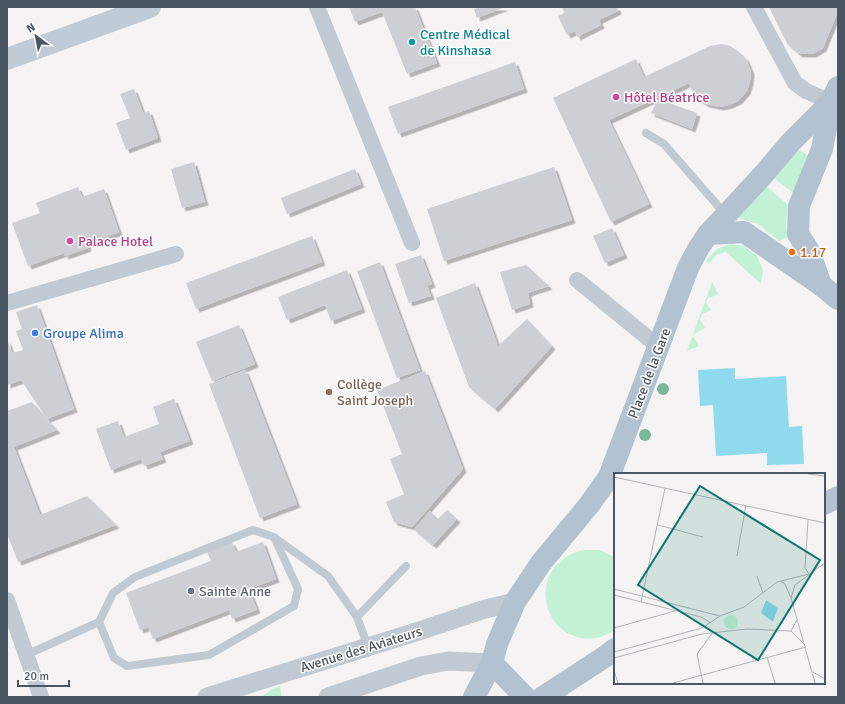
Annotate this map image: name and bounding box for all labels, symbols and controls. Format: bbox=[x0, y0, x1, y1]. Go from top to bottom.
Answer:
north arrow bbox=[16, 16, 56, 56]
text: N bbox=[24, 20, 38, 35]
place label: Centre Médical de Kinshasa bbox=[420, 26, 510, 59]
marker: Centre Médical de Kinshasa bbox=[407, 37, 417, 47]
place label: Hôtel Béatrice bbox=[624, 89, 710, 106]
marker: Hôtel Béatrice bbox=[611, 92, 621, 102]
place label: Palace Hotel bbox=[78, 233, 153, 250]
marker: Palace Hotel bbox=[65, 236, 75, 246]
place label: 1.17 bbox=[800, 244, 826, 261]
marker: 1.17 bbox=[787, 247, 797, 257]
place label: Groupe Alima bbox=[43, 325, 124, 342]
street label: Place de la Gare bbox=[624, 326, 675, 421]
marker: Groupe Alima bbox=[30, 328, 40, 338]
place label: Collège Saint Joseph bbox=[337, 376, 413, 409]
marker: Collège Saint Joseph bbox=[324, 387, 334, 397]
inset map bbox=[614, 473, 825, 684]
place label: Sainte Anne bbox=[199, 583, 271, 600]
marker: Sainte Anne bbox=[186, 586, 196, 596]
street label: Avenue des Aviateurs bbox=[298, 623, 424, 676]
scale bar bbox=[18, 662, 69, 688]
text: 20 m bbox=[24, 669, 49, 684]

